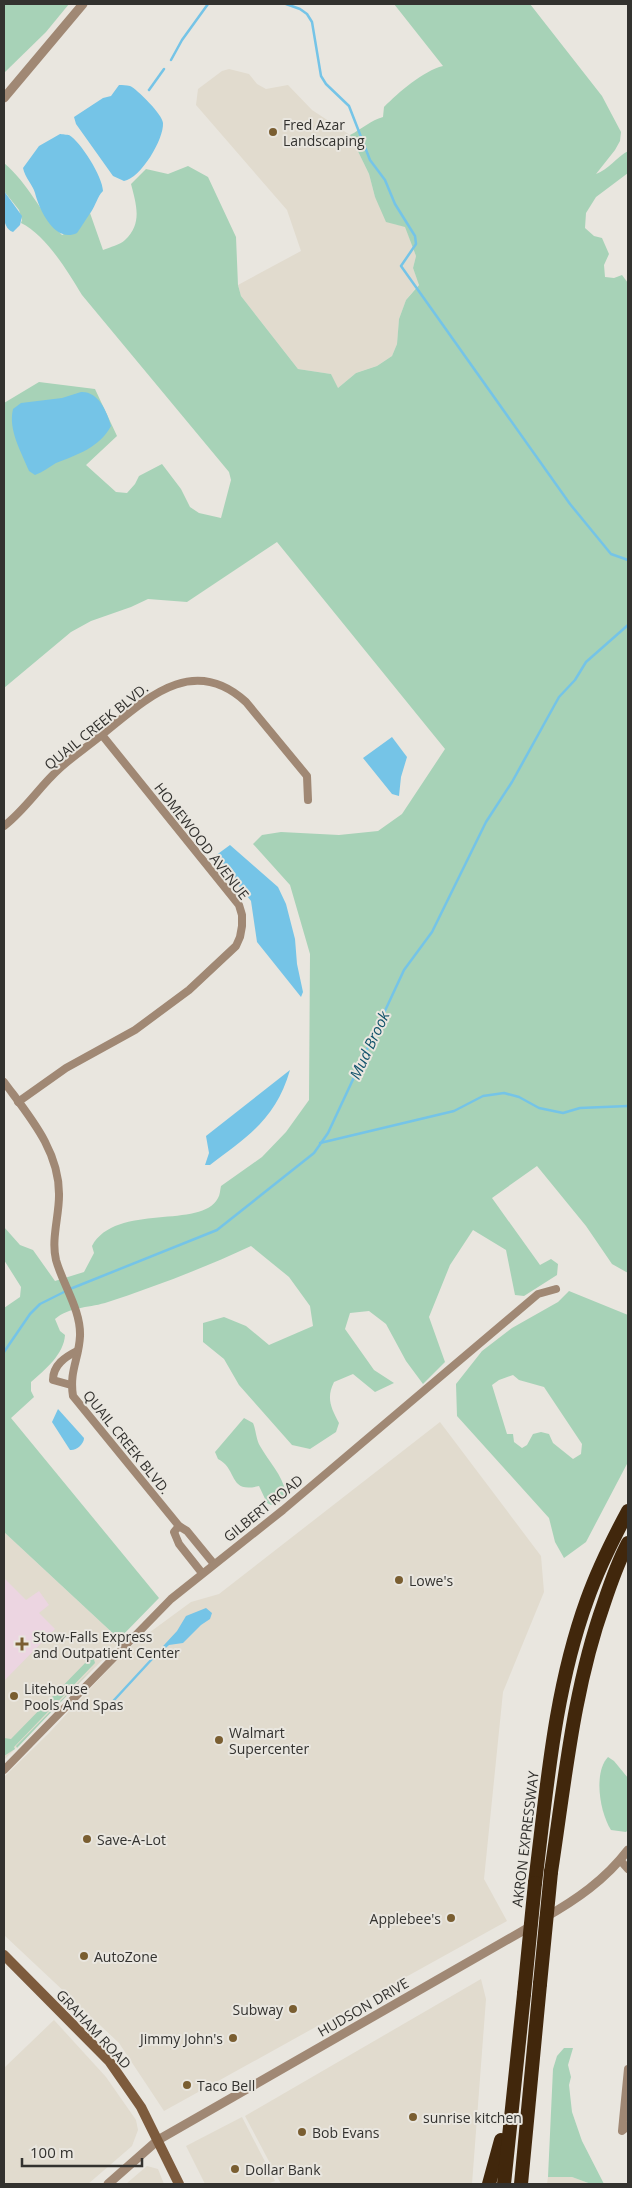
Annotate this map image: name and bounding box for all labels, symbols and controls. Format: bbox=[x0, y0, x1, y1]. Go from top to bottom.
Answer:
place label: Fred Azar Landscaping bbox=[283, 115, 365, 150]
marker: Fred Azar Landscaping bbox=[267, 126, 279, 138]
street label: QUAIL CREEK BLVD. bbox=[40, 678, 152, 774]
street label: HOMEWOOD AVENUE bbox=[150, 779, 254, 903]
water label: Mud Brook bbox=[345, 1007, 394, 1082]
street label: QUAIL CREEK BLVD. bbox=[79, 1386, 175, 1498]
street label: GILBERT ROAD bbox=[219, 1470, 307, 1546]
place label: Lowe's bbox=[409, 1571, 454, 1590]
marker: Lowe's bbox=[393, 1574, 405, 1586]
place label: Stow-Falls Express and Outpatient Center bbox=[33, 1627, 180, 1662]
marker: Stow-Falls Express and Outpatient Center bbox=[15, 1637, 29, 1651]
place label: Litehouse Pools And Spas bbox=[24, 1679, 124, 1714]
marker: Litehouse Pools And Spas bbox=[8, 1690, 20, 1702]
place label: Walmart Supercenter bbox=[229, 1723, 309, 1758]
marker: Walmart Supercenter bbox=[213, 1734, 225, 1746]
street label: AKRON EXPRESSWAY bbox=[507, 1770, 543, 1908]
place label: Save-A-Lot bbox=[97, 1830, 166, 1849]
marker: Save-A-Lot bbox=[81, 1833, 93, 1845]
place label: Applebee's bbox=[370, 1909, 441, 1928]
marker: Applebee's bbox=[445, 1912, 457, 1924]
place label: AutoZone bbox=[94, 1947, 158, 1966]
marker: AutoZone bbox=[78, 1950, 90, 1962]
street label: HUDSON DRIVE bbox=[314, 1973, 412, 2041]
street label: GRAHAM ROAD bbox=[52, 1985, 136, 2073]
place label: Subway bbox=[233, 2000, 284, 2019]
marker: Subway bbox=[287, 2003, 299, 2015]
place label: Jimmy John's bbox=[138, 2029, 223, 2048]
marker: Jimmy John's bbox=[227, 2032, 239, 2044]
place label: Taco Bell bbox=[197, 2076, 255, 2095]
marker: Taco Bell bbox=[181, 2079, 193, 2091]
place label: sunrise kitchen bbox=[423, 2108, 522, 2127]
marker: sunrise kitchen bbox=[407, 2111, 419, 2123]
place label: Bob Evans bbox=[312, 2123, 380, 2142]
marker: Bob Evans bbox=[296, 2126, 308, 2138]
scale bar bbox=[22, 2136, 142, 2168]
text: 100 m bbox=[30, 2142, 74, 2162]
place label: Dollar Bank bbox=[245, 2160, 321, 2179]
marker: Dollar Bank bbox=[229, 2163, 241, 2175]

